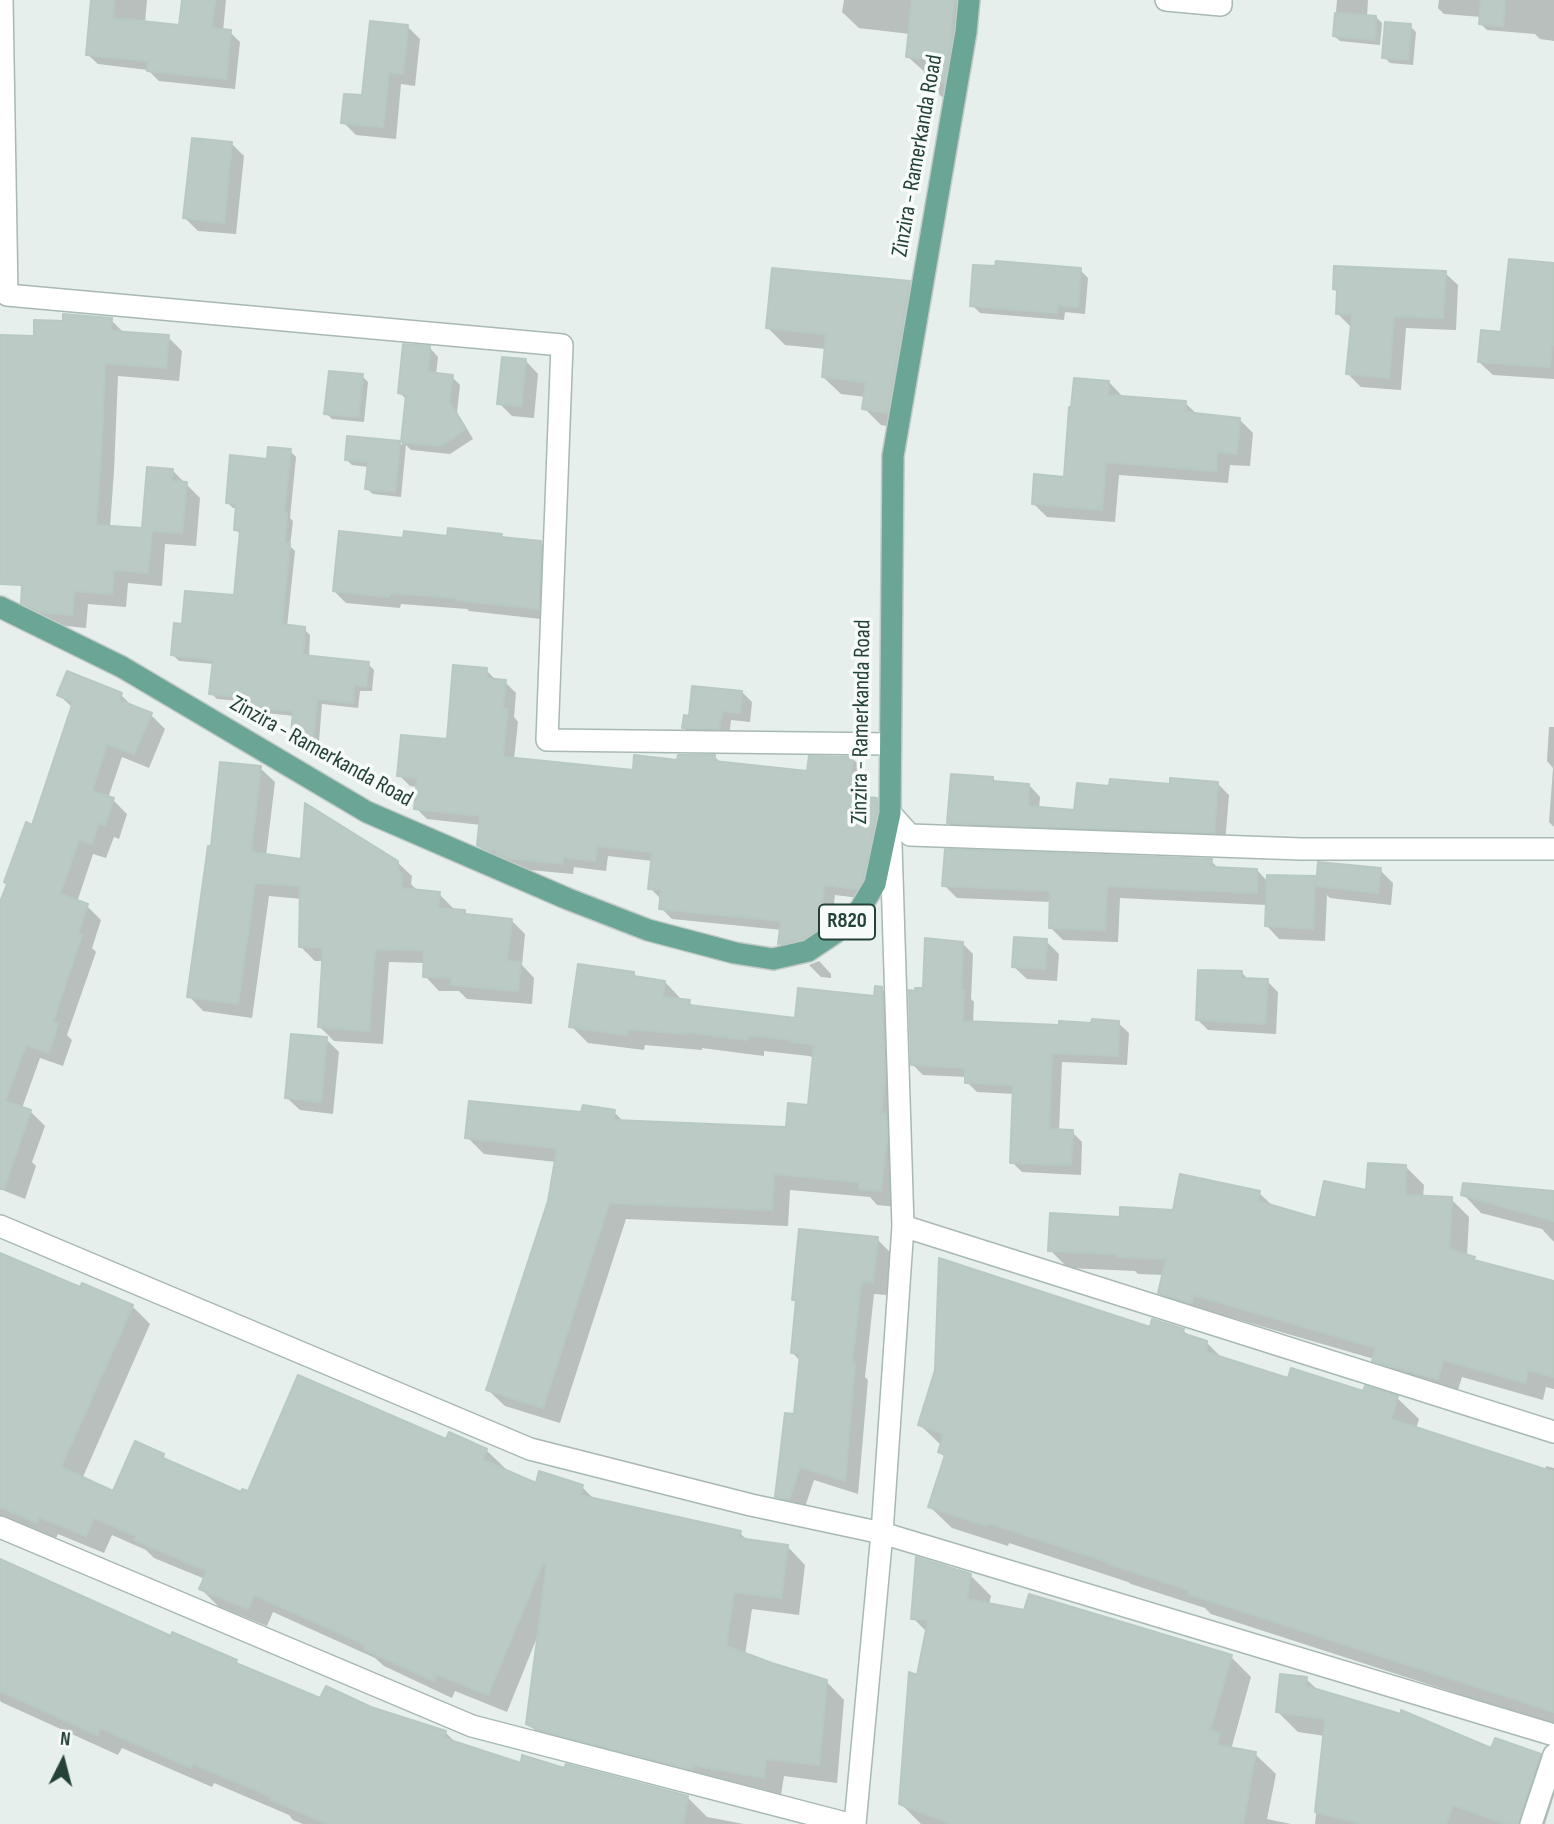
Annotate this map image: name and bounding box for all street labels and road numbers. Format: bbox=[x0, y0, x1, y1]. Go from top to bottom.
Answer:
street label: Zinzira - Ramerkanda Road bbox=[887, 53, 949, 259]
street label: Zinzira - Ramerkanda Road bbox=[846, 619, 878, 825]
street label: Zinzira - Ramerkanda Road bbox=[225, 690, 417, 814]
road number: R820 bbox=[819, 904, 875, 940]

